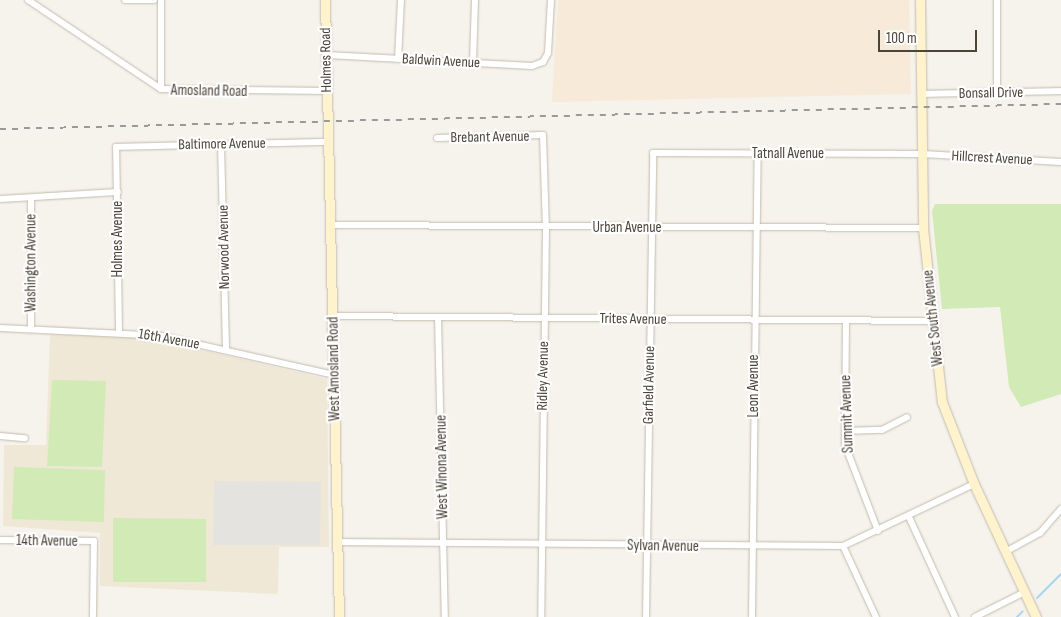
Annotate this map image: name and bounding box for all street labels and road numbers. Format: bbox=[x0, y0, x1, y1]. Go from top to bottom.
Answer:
street label: Holmes Road bbox=[316, 27, 336, 93]
street label: Baldwin Avenue bbox=[401, 50, 481, 72]
street label: Amosland Road bbox=[171, 81, 247, 101]
street label: Bonsall Drive bbox=[959, 83, 1023, 103]
street label: Brebant Avenue bbox=[450, 127, 530, 147]
street label: Baltimore Avenue bbox=[178, 134, 266, 154]
street label: Tatnall Avenue bbox=[752, 145, 824, 163]
street label: Hillcrest Avenue bbox=[951, 147, 1033, 169]
street label: Holmes Avenue bbox=[109, 201, 127, 277]
street label: Norwood Avenue bbox=[214, 205, 234, 289]
street label: Washington Avenue bbox=[22, 214, 40, 312]
street label: Urban Avenue bbox=[592, 219, 662, 237]
street label: West South Avenue bbox=[919, 269, 947, 367]
street label: Trites Avenue bbox=[599, 309, 667, 329]
street label: West Amosland Road bbox=[324, 317, 344, 421]
street label: 16th Avenue bbox=[137, 325, 201, 353]
street label: Ridley Avenue bbox=[533, 341, 553, 411]
street label: Garfield Avenue bbox=[639, 346, 659, 424]
street label: Leon Avenue bbox=[745, 354, 763, 418]
street label: Summit Avenue bbox=[837, 375, 857, 453]
street label: West Winona Avenue bbox=[432, 415, 452, 519]
street label: 14th Avenue bbox=[16, 531, 78, 551]
street label: Sylvan Avenue bbox=[627, 536, 699, 556]

